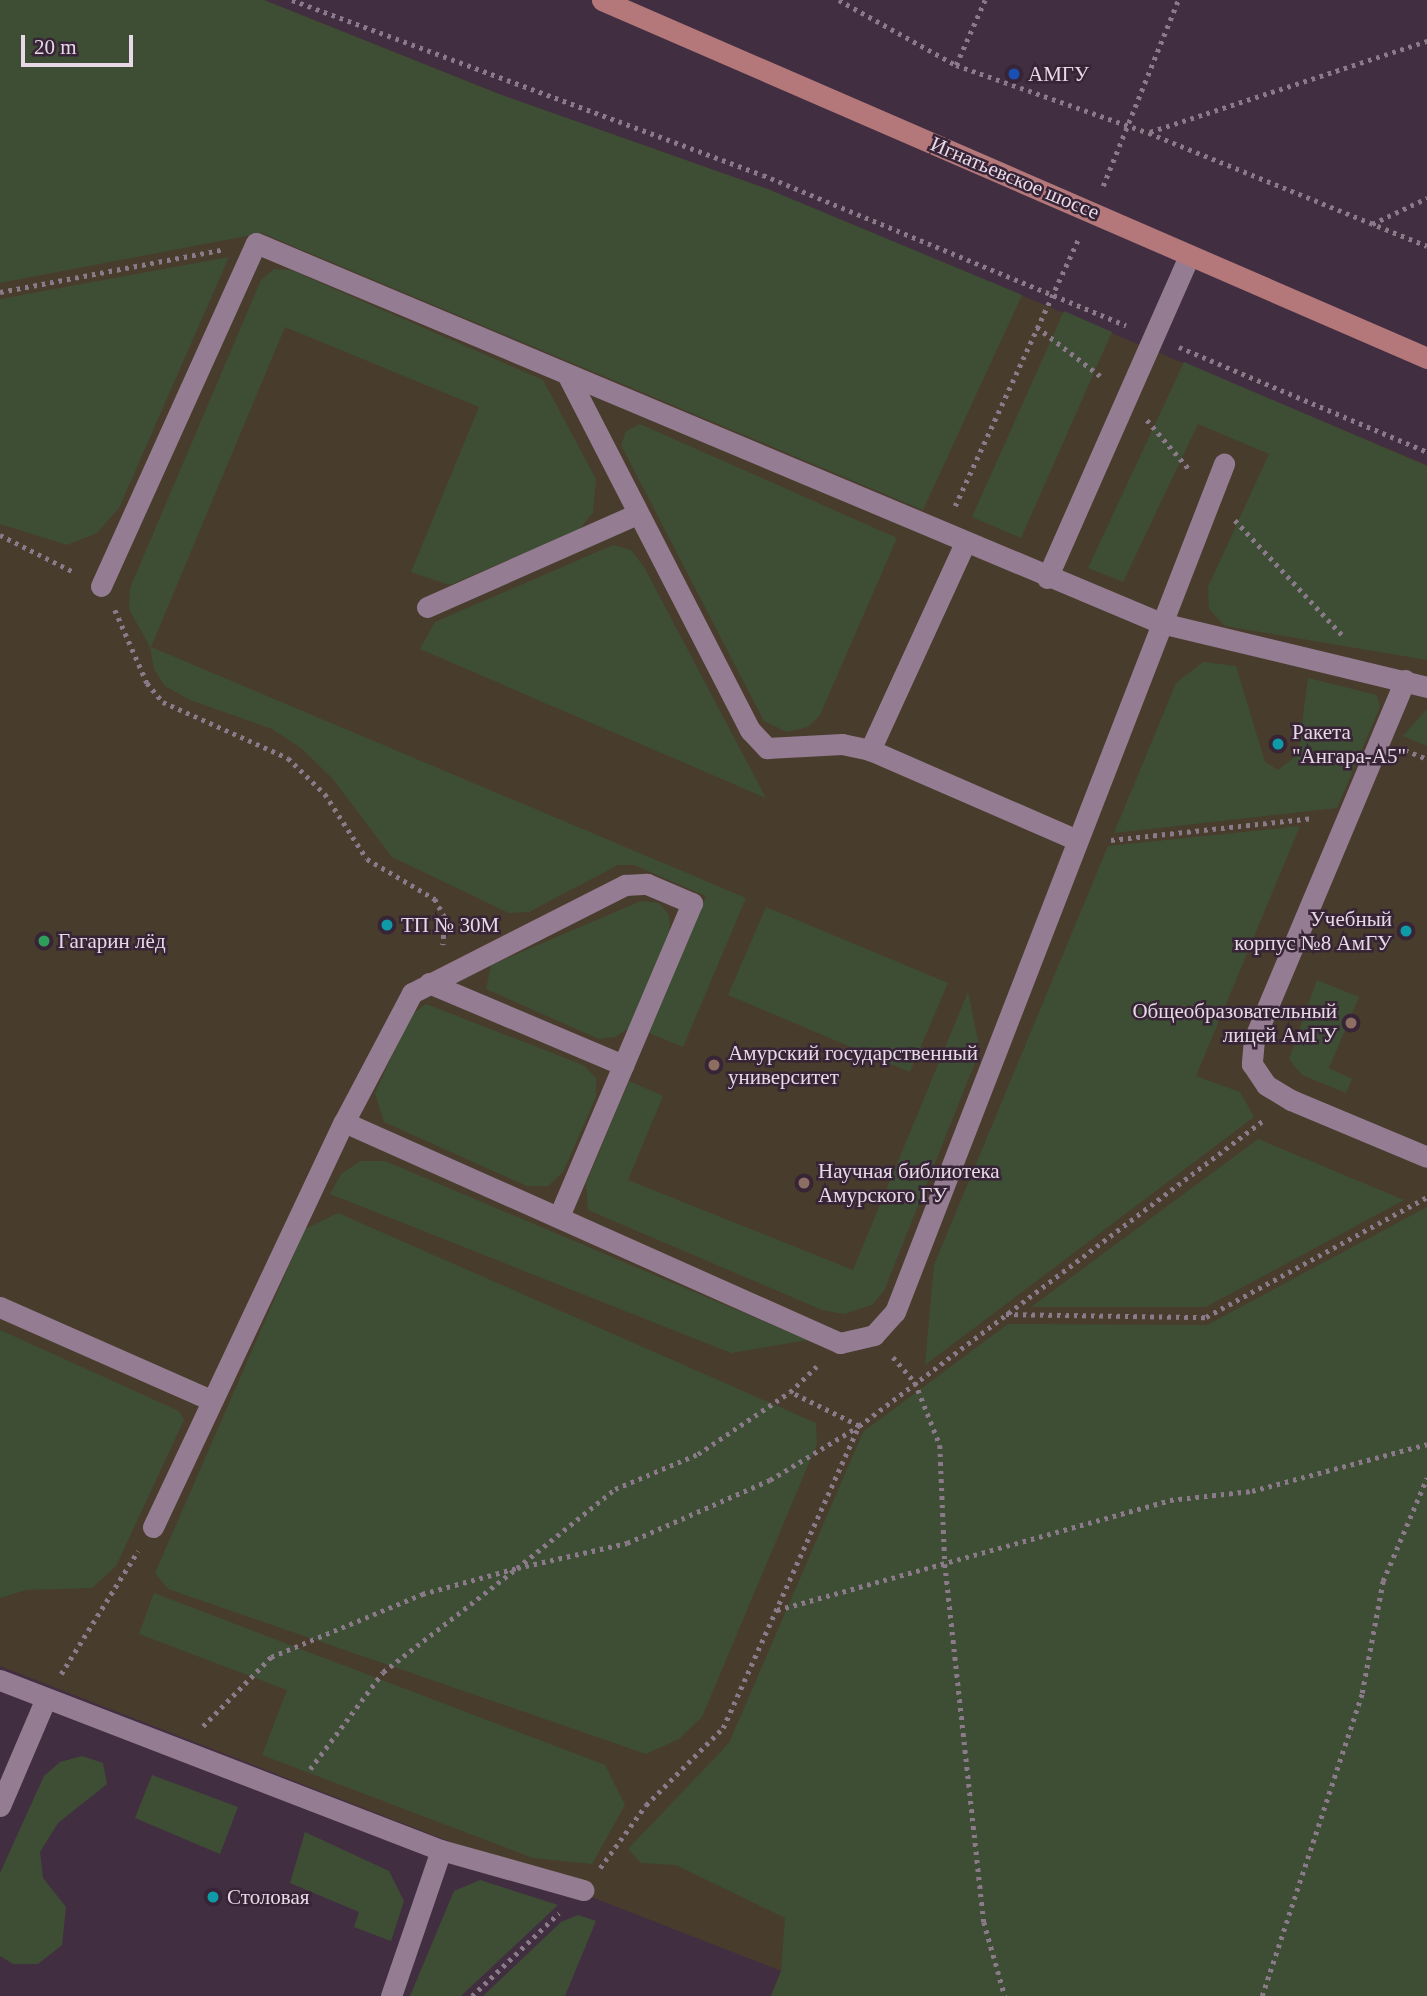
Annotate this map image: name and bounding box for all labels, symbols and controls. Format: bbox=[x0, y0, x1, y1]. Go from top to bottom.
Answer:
scale bar bbox=[24, 21, 136, 65]
text: 20 m bbox=[34, 35, 77, 59]
place label: АМГУ bbox=[1028, 61, 1089, 87]
marker: АМГУ bbox=[1006, 66, 1022, 82]
street label: Игнатьевское шоссе bbox=[927, 131, 1103, 225]
place label: Ракета "Ангара-А5" bbox=[1292, 719, 1406, 769]
marker: Ракета "Ангара-А5" bbox=[1270, 736, 1286, 752]
place label: Учебный корпус №8 АмГУ bbox=[1234, 906, 1392, 956]
place label: ТП № 30М bbox=[401, 912, 499, 938]
marker: ТП № 30М bbox=[379, 917, 395, 933]
marker: Учебный корпус №8 АмГУ bbox=[1398, 923, 1414, 939]
place label: Гагарин лёд bbox=[58, 928, 166, 954]
marker: Гагарин лёд bbox=[36, 933, 52, 949]
place label: Общеобразовательный лицей АмГУ bbox=[1132, 998, 1337, 1048]
marker: Общеобразовательный лицей АмГУ bbox=[1343, 1015, 1359, 1031]
place label: Амурский государственный университет bbox=[728, 1040, 978, 1090]
marker: Амурский государственный университет bbox=[706, 1057, 722, 1073]
place label: Научная библиотека Амурского ГУ bbox=[818, 1158, 1000, 1208]
marker: Научная библиотека Амурского ГУ bbox=[796, 1175, 812, 1191]
place label: Столовая bbox=[227, 1884, 309, 1910]
marker: Столовая bbox=[205, 1889, 221, 1905]

